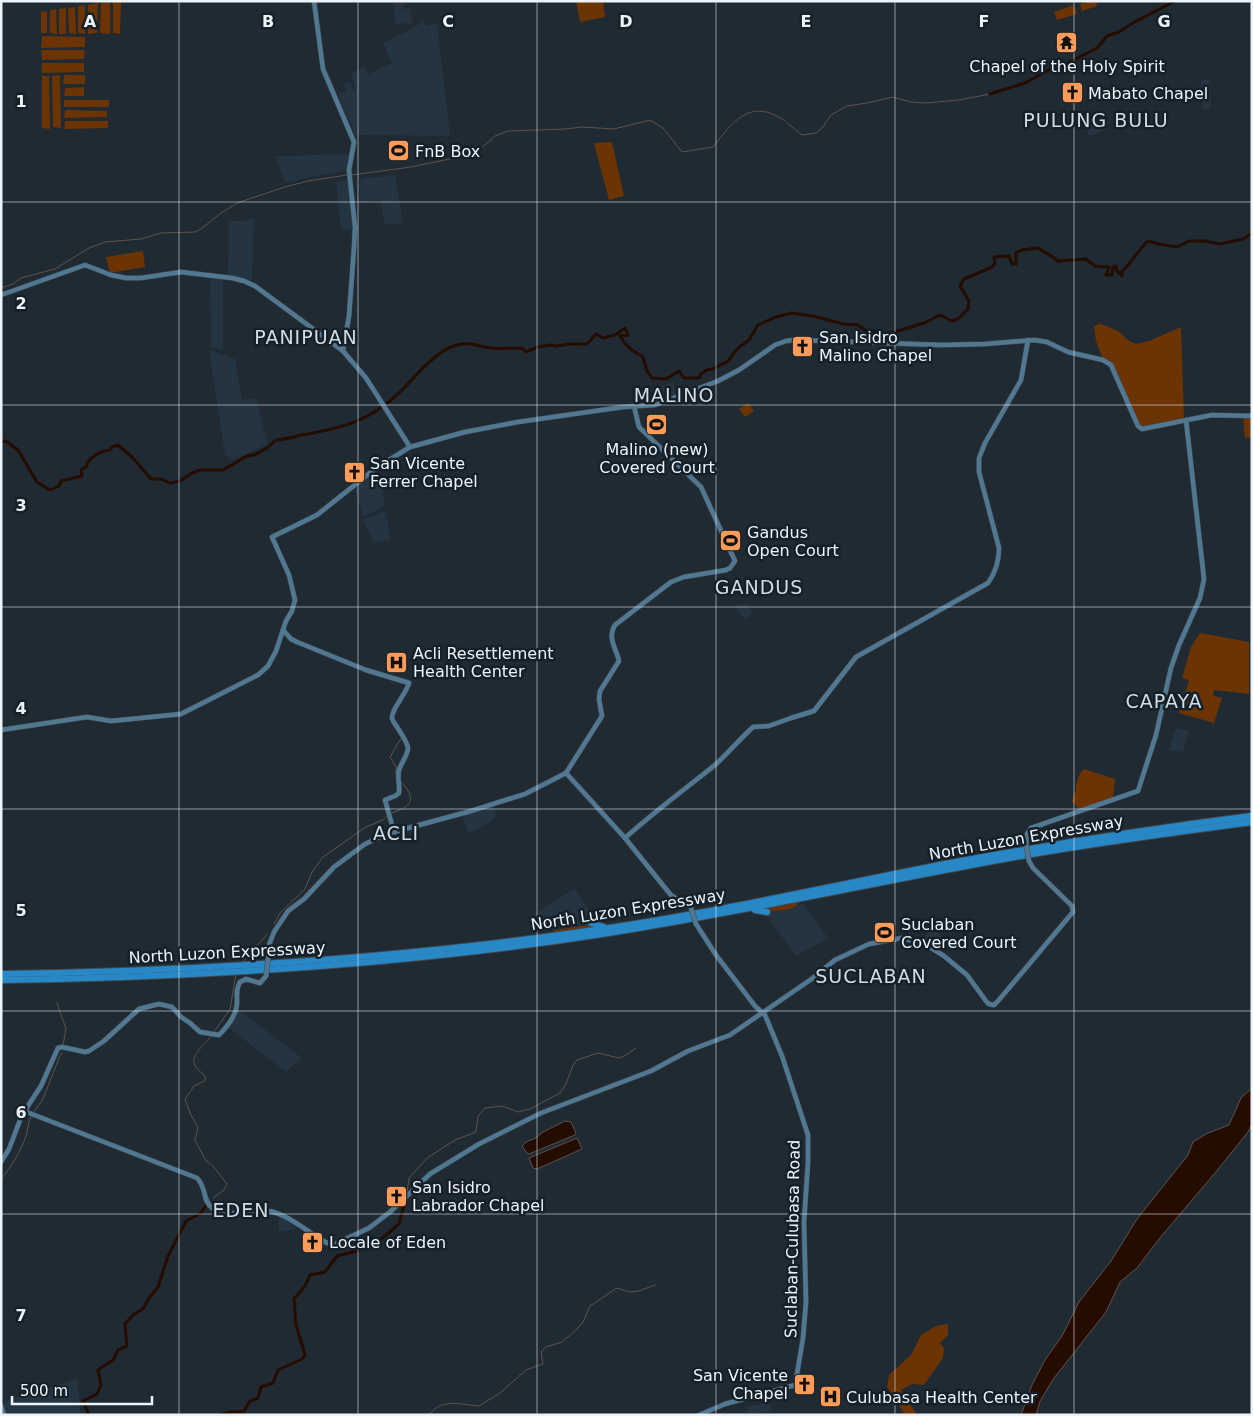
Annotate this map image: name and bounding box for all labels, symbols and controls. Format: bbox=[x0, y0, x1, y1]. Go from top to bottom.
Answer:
text: A bbox=[84, 12, 97, 31]
text: B bbox=[262, 12, 274, 31]
text: C bbox=[442, 12, 454, 31]
text: D bbox=[619, 12, 633, 31]
text: E bbox=[801, 12, 811, 31]
text: F bbox=[979, 12, 989, 31]
text: G bbox=[1157, 12, 1171, 31]
temple icon: Chapel of the Holy Spirit bbox=[1055, 30, 1079, 54]
place label: Chapel of the Holy Spirit bbox=[969, 57, 1165, 76]
church icon: Mabato Chapel bbox=[1060, 81, 1084, 105]
place label: Mabato Chapel bbox=[1088, 84, 1208, 103]
text: 1 bbox=[15, 92, 27, 111]
district label: PULUNG BULU bbox=[1023, 109, 1169, 131]
sports icon: FnB Box bbox=[387, 139, 411, 163]
place label: FnB Box bbox=[415, 142, 480, 161]
text: 2 bbox=[15, 294, 27, 313]
district label: PANIPUAN bbox=[254, 326, 358, 348]
place label: San Isidro Malino Chapel bbox=[819, 328, 932, 365]
church icon: San Isidro Malino Chapel bbox=[791, 334, 815, 358]
district label: MALINO bbox=[634, 384, 714, 406]
sports icon: Malino (new) Covered Court bbox=[645, 413, 669, 437]
place label: Malino (new) Covered Court bbox=[599, 440, 715, 477]
place label: San Vicente Ferrer Chapel bbox=[370, 454, 478, 491]
church icon: San Vicente Ferrer Chapel bbox=[342, 460, 366, 484]
text: 3 bbox=[15, 496, 27, 515]
place label: Gandus Open Court bbox=[747, 523, 839, 560]
sports icon: Gandus Open Court bbox=[719, 529, 743, 553]
district label: GANDUS bbox=[715, 576, 803, 598]
place label: Acli Resettlement Health Center bbox=[413, 644, 554, 681]
hospital icon: Acli Resettlement Health Center bbox=[385, 650, 409, 674]
district label: CAPAYA bbox=[1125, 690, 1203, 712]
text: 4 bbox=[15, 699, 27, 718]
street label: North Luzon Expressway bbox=[928, 811, 1125, 864]
district label: ACLI bbox=[373, 822, 419, 844]
street label: North Luzon Expressway bbox=[529, 885, 727, 934]
text: 5 bbox=[15, 901, 27, 920]
place label: Suclaban Covered Court bbox=[901, 915, 1017, 952]
sports icon: Suclaban Covered Court bbox=[873, 921, 897, 945]
street label: North Luzon Expressway bbox=[128, 938, 326, 967]
district label: SUCLABAN bbox=[815, 965, 927, 987]
text: 6 bbox=[15, 1103, 27, 1122]
street label: Suclaban-Culubasa Road bbox=[781, 1140, 804, 1338]
place label: San Isidro Labrador Chapel bbox=[412, 1178, 544, 1215]
church icon: San Isidro Labrador Chapel bbox=[384, 1184, 408, 1208]
district label: EDEN bbox=[213, 1199, 269, 1221]
church icon: Locale of Eden bbox=[301, 1230, 325, 1254]
place label: Locale of Eden bbox=[329, 1233, 446, 1252]
text: 7 bbox=[15, 1306, 27, 1325]
place label: San Vicente Chapel bbox=[693, 1366, 788, 1403]
church icon: San Vicente Chapel bbox=[792, 1372, 816, 1396]
scale bar bbox=[12, 1374, 152, 1406]
text: 500 m bbox=[20, 1382, 68, 1400]
hospital icon: Culubasa Health Center bbox=[818, 1385, 842, 1409]
place label: Culubasa Health Center bbox=[846, 1388, 1037, 1407]

